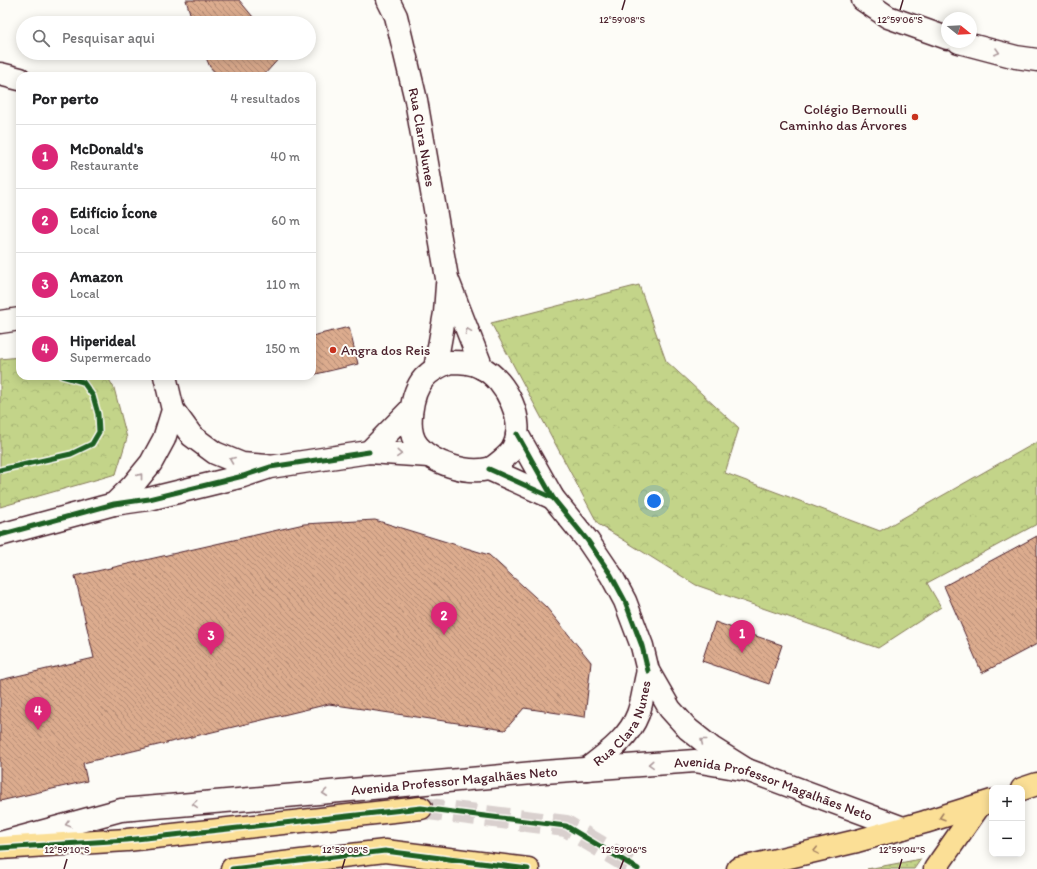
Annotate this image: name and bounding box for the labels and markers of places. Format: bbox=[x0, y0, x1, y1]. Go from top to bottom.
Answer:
place label: Colégio Bernoulli Caminho das Árvores bbox=[779, 101, 907, 134]
marker: Colégio Bernoulli Caminho das Árvores bbox=[910, 112, 920, 122]
place label: Angra dos Reis bbox=[341, 342, 430, 359]
marker: Angra dos Reis bbox=[328, 345, 338, 355]
pin: 2 bbox=[431, 602, 457, 635]
pin: 1 bbox=[729, 620, 755, 653]
pin: 3 bbox=[198, 622, 224, 655]
pin: 4 bbox=[25, 697, 51, 730]

